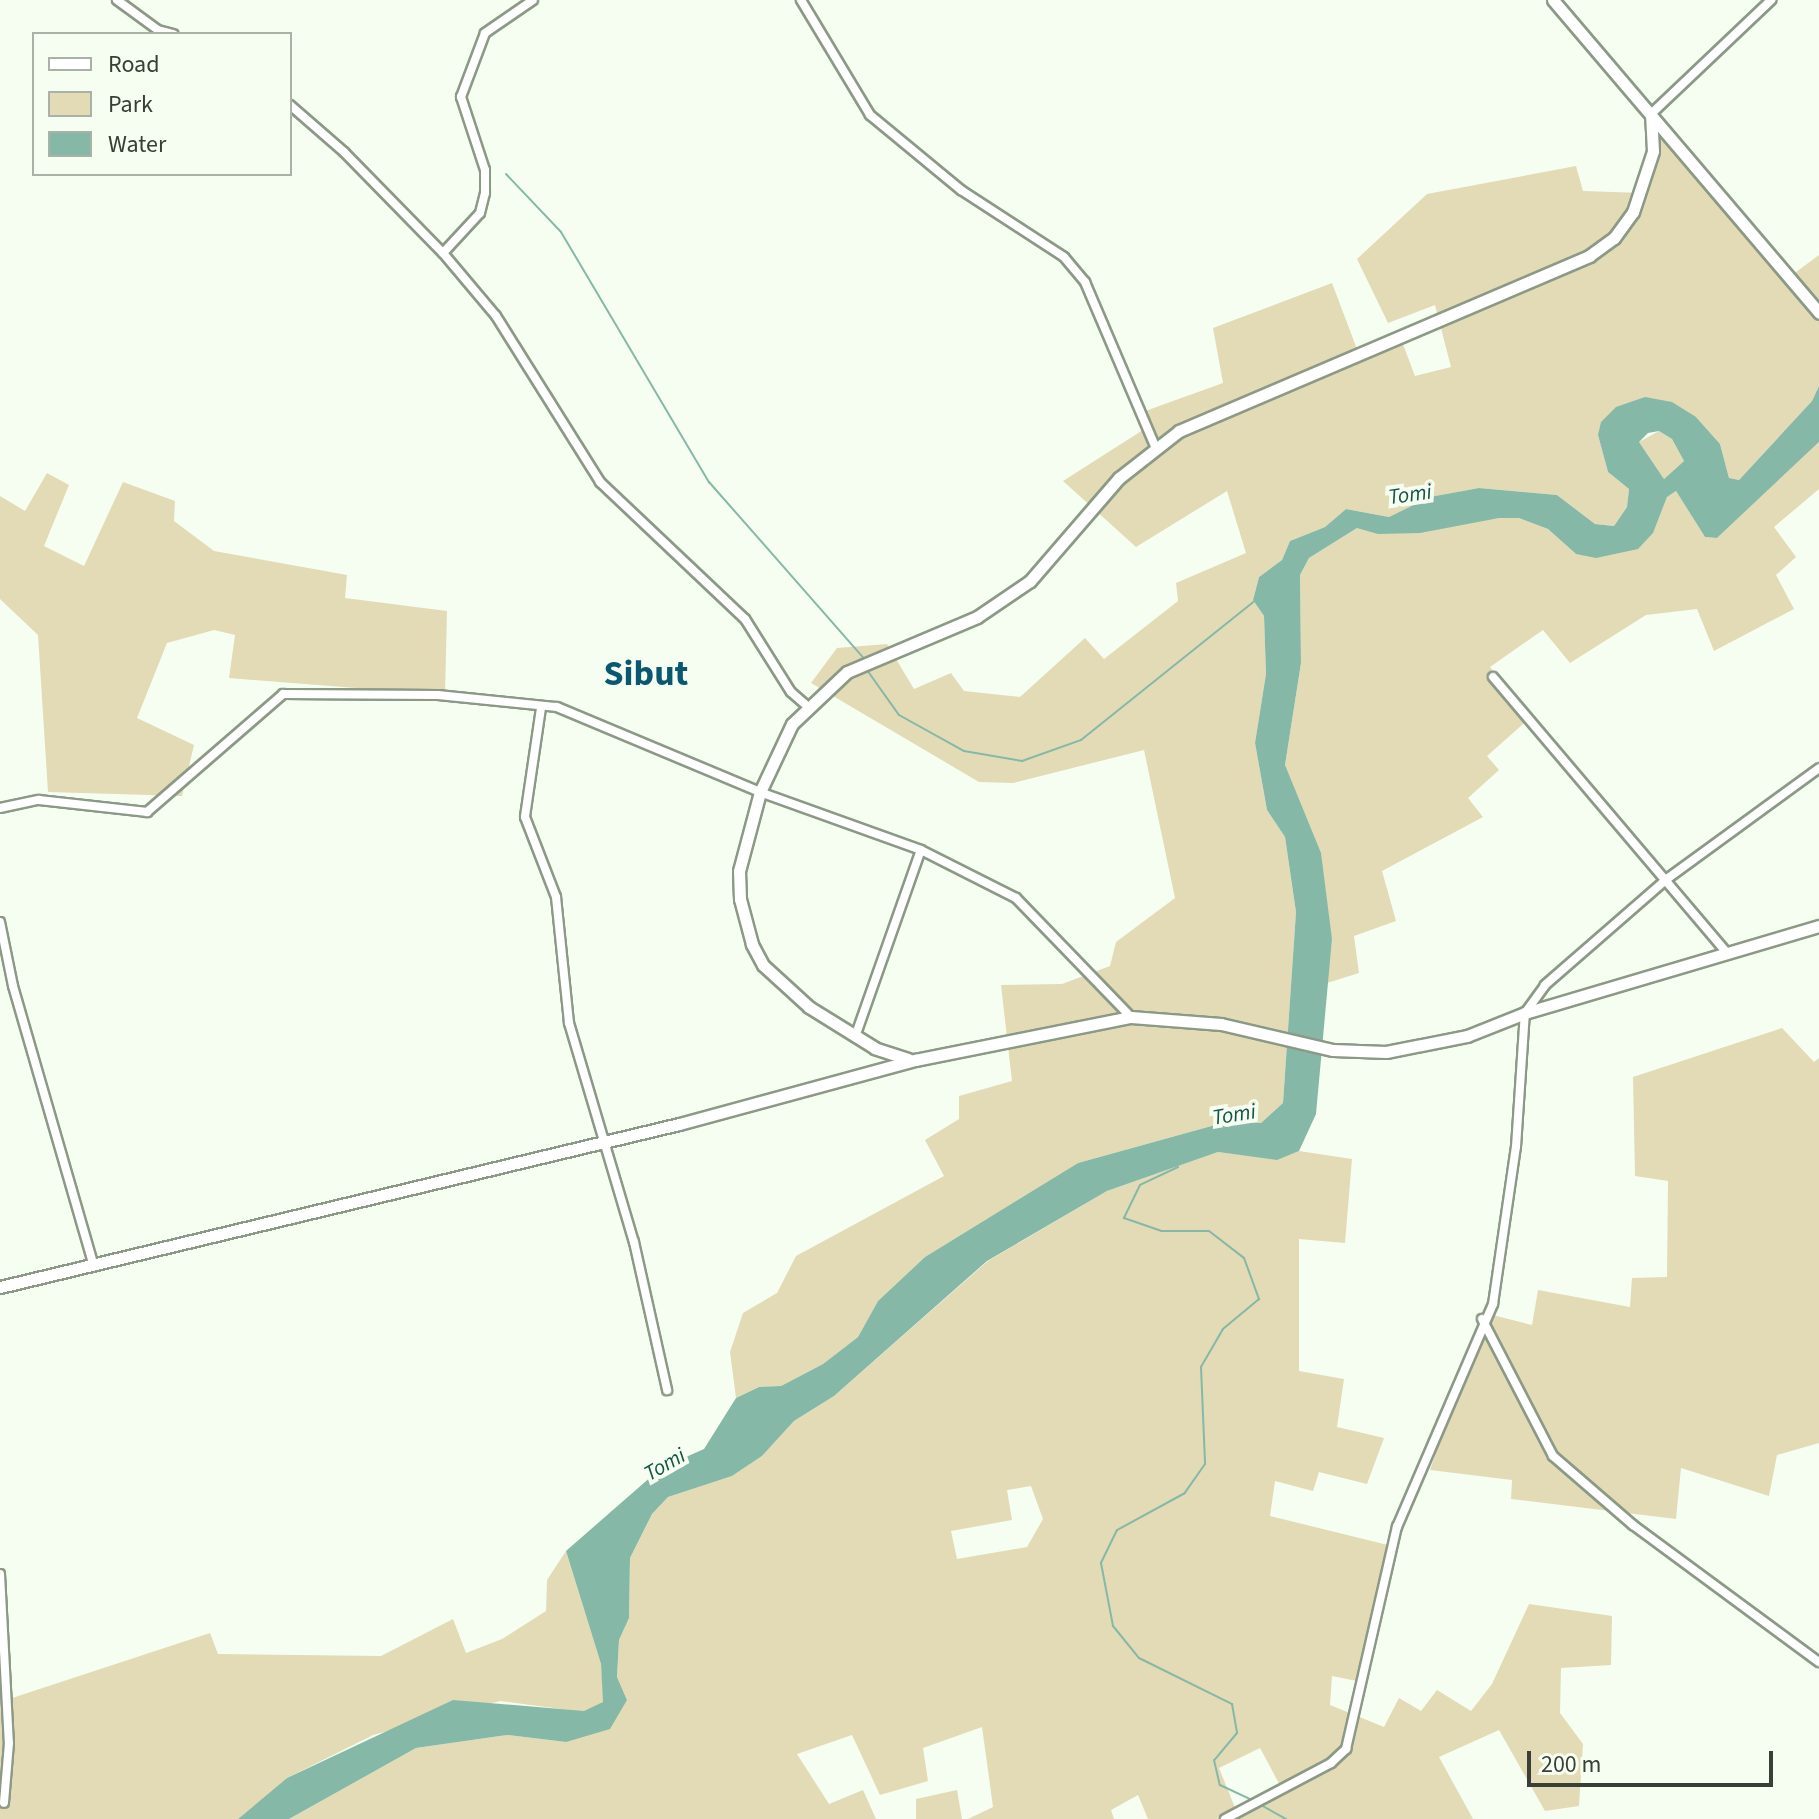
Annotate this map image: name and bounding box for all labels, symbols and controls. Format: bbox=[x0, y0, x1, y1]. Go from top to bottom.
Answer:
legend bbox=[32, 32, 292, 176]
text: Road bbox=[108, 47, 160, 82]
text: Park bbox=[108, 87, 153, 122]
text: Water bbox=[108, 127, 166, 162]
water label: Tomi bbox=[1387, 479, 1433, 511]
district label: Sibut bbox=[604, 652, 688, 696]
water label: Tomi bbox=[1210, 1099, 1258, 1131]
water label: Tomi bbox=[639, 1443, 691, 1487]
scale bar bbox=[1531, 1735, 1777, 1785]
text: 200 m bbox=[1541, 1747, 1601, 1782]

